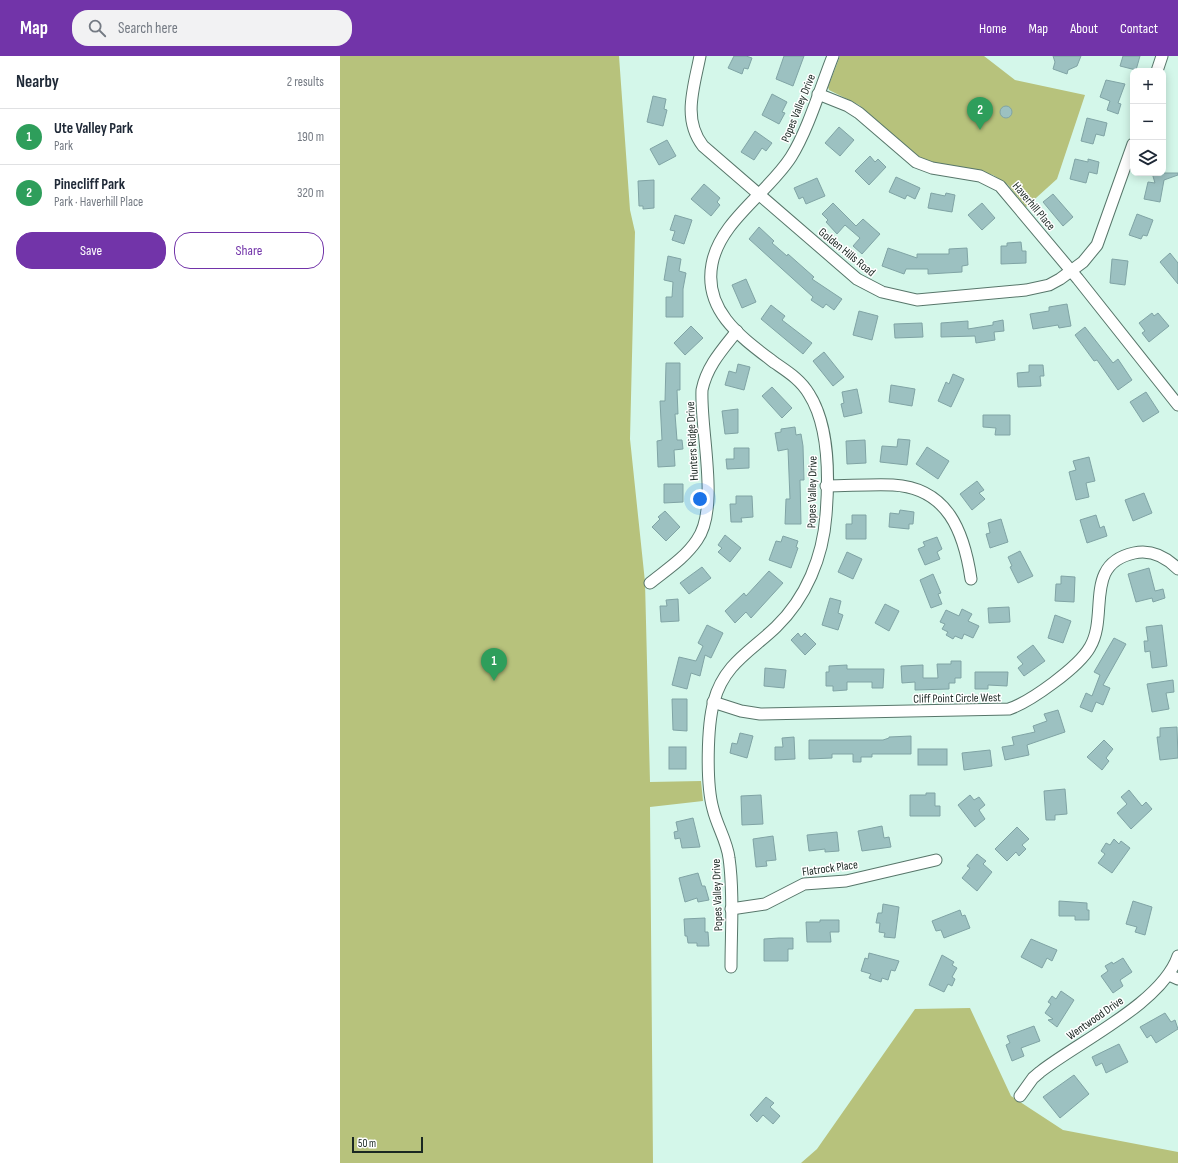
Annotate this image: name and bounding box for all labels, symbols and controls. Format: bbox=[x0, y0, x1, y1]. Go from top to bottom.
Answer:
search box bbox=[72, 10, 352, 46]
text: Map bbox=[20, 17, 48, 40]
icon: search bbox=[86, 17, 108, 39]
text: Search here bbox=[118, 19, 178, 38]
text: Home bbox=[979, 20, 1007, 37]
text: Map bbox=[1029, 20, 1048, 37]
text: About bbox=[1070, 20, 1098, 37]
text: Contact bbox=[1120, 20, 1158, 37]
map controls bbox=[1130, 68, 1166, 176]
button: + bbox=[1130, 68, 1166, 104]
text: Nearby bbox=[16, 72, 59, 92]
street label: Popes Valley Drive bbox=[778, 72, 819, 145]
text: 2 results bbox=[287, 74, 324, 90]
pin: 2 bbox=[967, 97, 993, 130]
button: − bbox=[1130, 104, 1166, 140]
text: Ute Valley Park bbox=[54, 119, 133, 138]
text: 1 bbox=[26, 129, 32, 145]
text: 190 m bbox=[297, 129, 324, 145]
text: Park bbox=[54, 138, 73, 154]
button: layers bbox=[1130, 140, 1166, 176]
text: Pinecliff Park bbox=[54, 175, 125, 194]
street label: Haverhill Place bbox=[1009, 179, 1058, 234]
text: 2 bbox=[26, 185, 32, 201]
text: 320 m bbox=[297, 185, 324, 201]
text: Park · Haverhill Place bbox=[54, 194, 143, 210]
street label: Golden Hills Road bbox=[815, 225, 878, 280]
button: Save bbox=[16, 232, 166, 269]
button: Share bbox=[174, 232, 324, 269]
street label: Hunters Ridge Drive bbox=[683, 401, 702, 481]
street label: Popes Valley Drive bbox=[804, 456, 821, 528]
your location bbox=[690, 489, 710, 509]
pin: 1 bbox=[481, 648, 507, 681]
street label: Cliff Point Circle West bbox=[913, 690, 1001, 707]
street label: Flatrock Place bbox=[801, 857, 859, 880]
street label: Popes Valley Drive bbox=[709, 858, 726, 931]
street label: Wentwood Drive bbox=[1064, 993, 1127, 1043]
scale bar bbox=[352, 1135, 423, 1154]
text: 50 m bbox=[358, 1137, 376, 1150]

